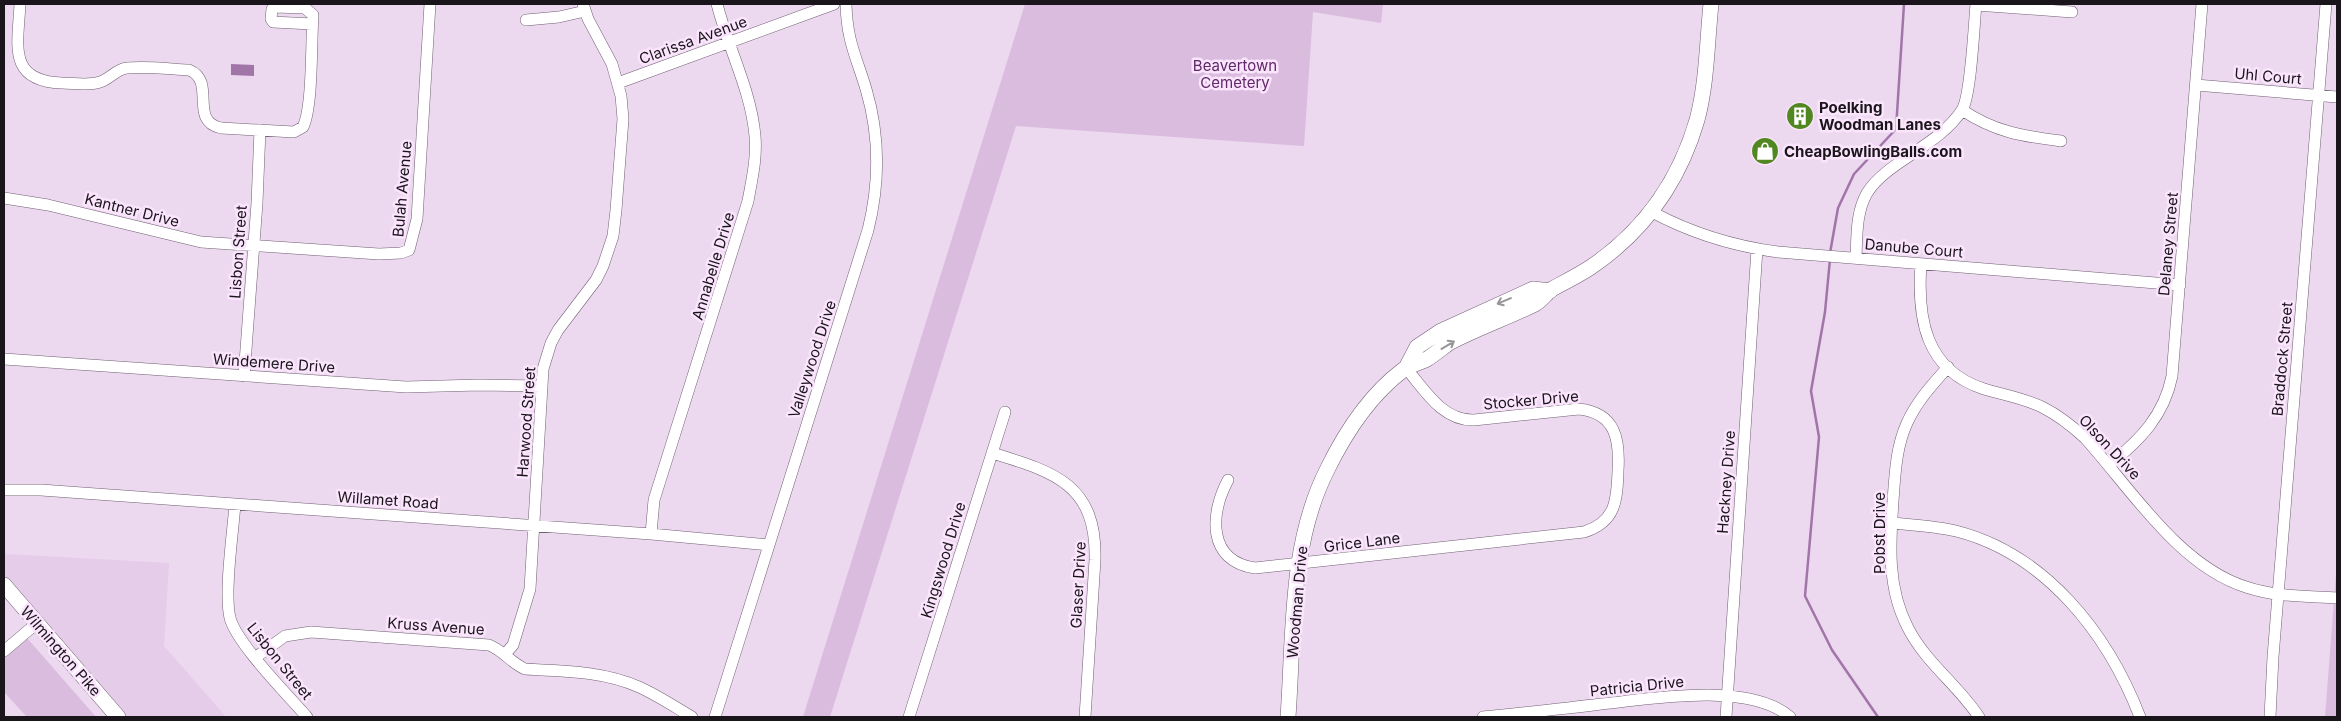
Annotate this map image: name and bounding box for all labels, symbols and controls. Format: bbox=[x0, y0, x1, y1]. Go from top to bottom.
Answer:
street label: Clarissa Avenue bbox=[636, 12, 750, 68]
park label: Beavertown Cemetery bbox=[1193, 56, 1277, 92]
street label: Uhl Court bbox=[2234, 64, 2303, 88]
place label: Poelking Woodman Lanes bbox=[1819, 98, 1941, 134]
building icon: Poelking Woodman Lanes bbox=[1785, 101, 1815, 131]
shop icon: CheapBowlingBalls.com bbox=[1750, 136, 1780, 166]
street label: Bulah Avenue bbox=[388, 140, 416, 238]
place label: CheapBowlingBalls.com bbox=[1784, 142, 1962, 161]
street label: Kantner Drive bbox=[83, 189, 181, 231]
street label: Delaney Street bbox=[2154, 191, 2182, 297]
street label: Lisbon Street bbox=[225, 205, 251, 299]
street label: Annabelle Drive bbox=[688, 210, 738, 322]
street label: Danube Court bbox=[1864, 234, 1964, 262]
one-way arrow bbox=[1497, 297, 1512, 307]
street label: Valleywood Drive bbox=[784, 298, 840, 420]
street label: Braddock Street bbox=[2268, 301, 2296, 417]
one-way arrow bbox=[1441, 339, 1455, 349]
street label: Windemere Drive bbox=[212, 349, 336, 377]
street label: Harwood Street bbox=[513, 366, 539, 478]
street label: Stocker Drive bbox=[1483, 386, 1579, 414]
street label: Olson Drive bbox=[2075, 410, 2145, 484]
street label: Hackney Drive bbox=[1713, 430, 1739, 534]
street label: Willamet Road bbox=[337, 487, 439, 513]
street label: Pobst Drive bbox=[1870, 492, 1889, 574]
street label: Kingswood Drive bbox=[916, 500, 970, 620]
street label: Grice Lane bbox=[1323, 528, 1401, 556]
street label: Glaser Drive bbox=[1066, 541, 1090, 629]
street label: Woodman Drive bbox=[1283, 545, 1311, 659]
street label: Wilmington Pike bbox=[17, 602, 105, 700]
street label: Kruss Avenue bbox=[387, 613, 485, 639]
street label: Lisbon Street bbox=[243, 619, 317, 703]
street label: Patricia Drive bbox=[1589, 672, 1685, 700]

